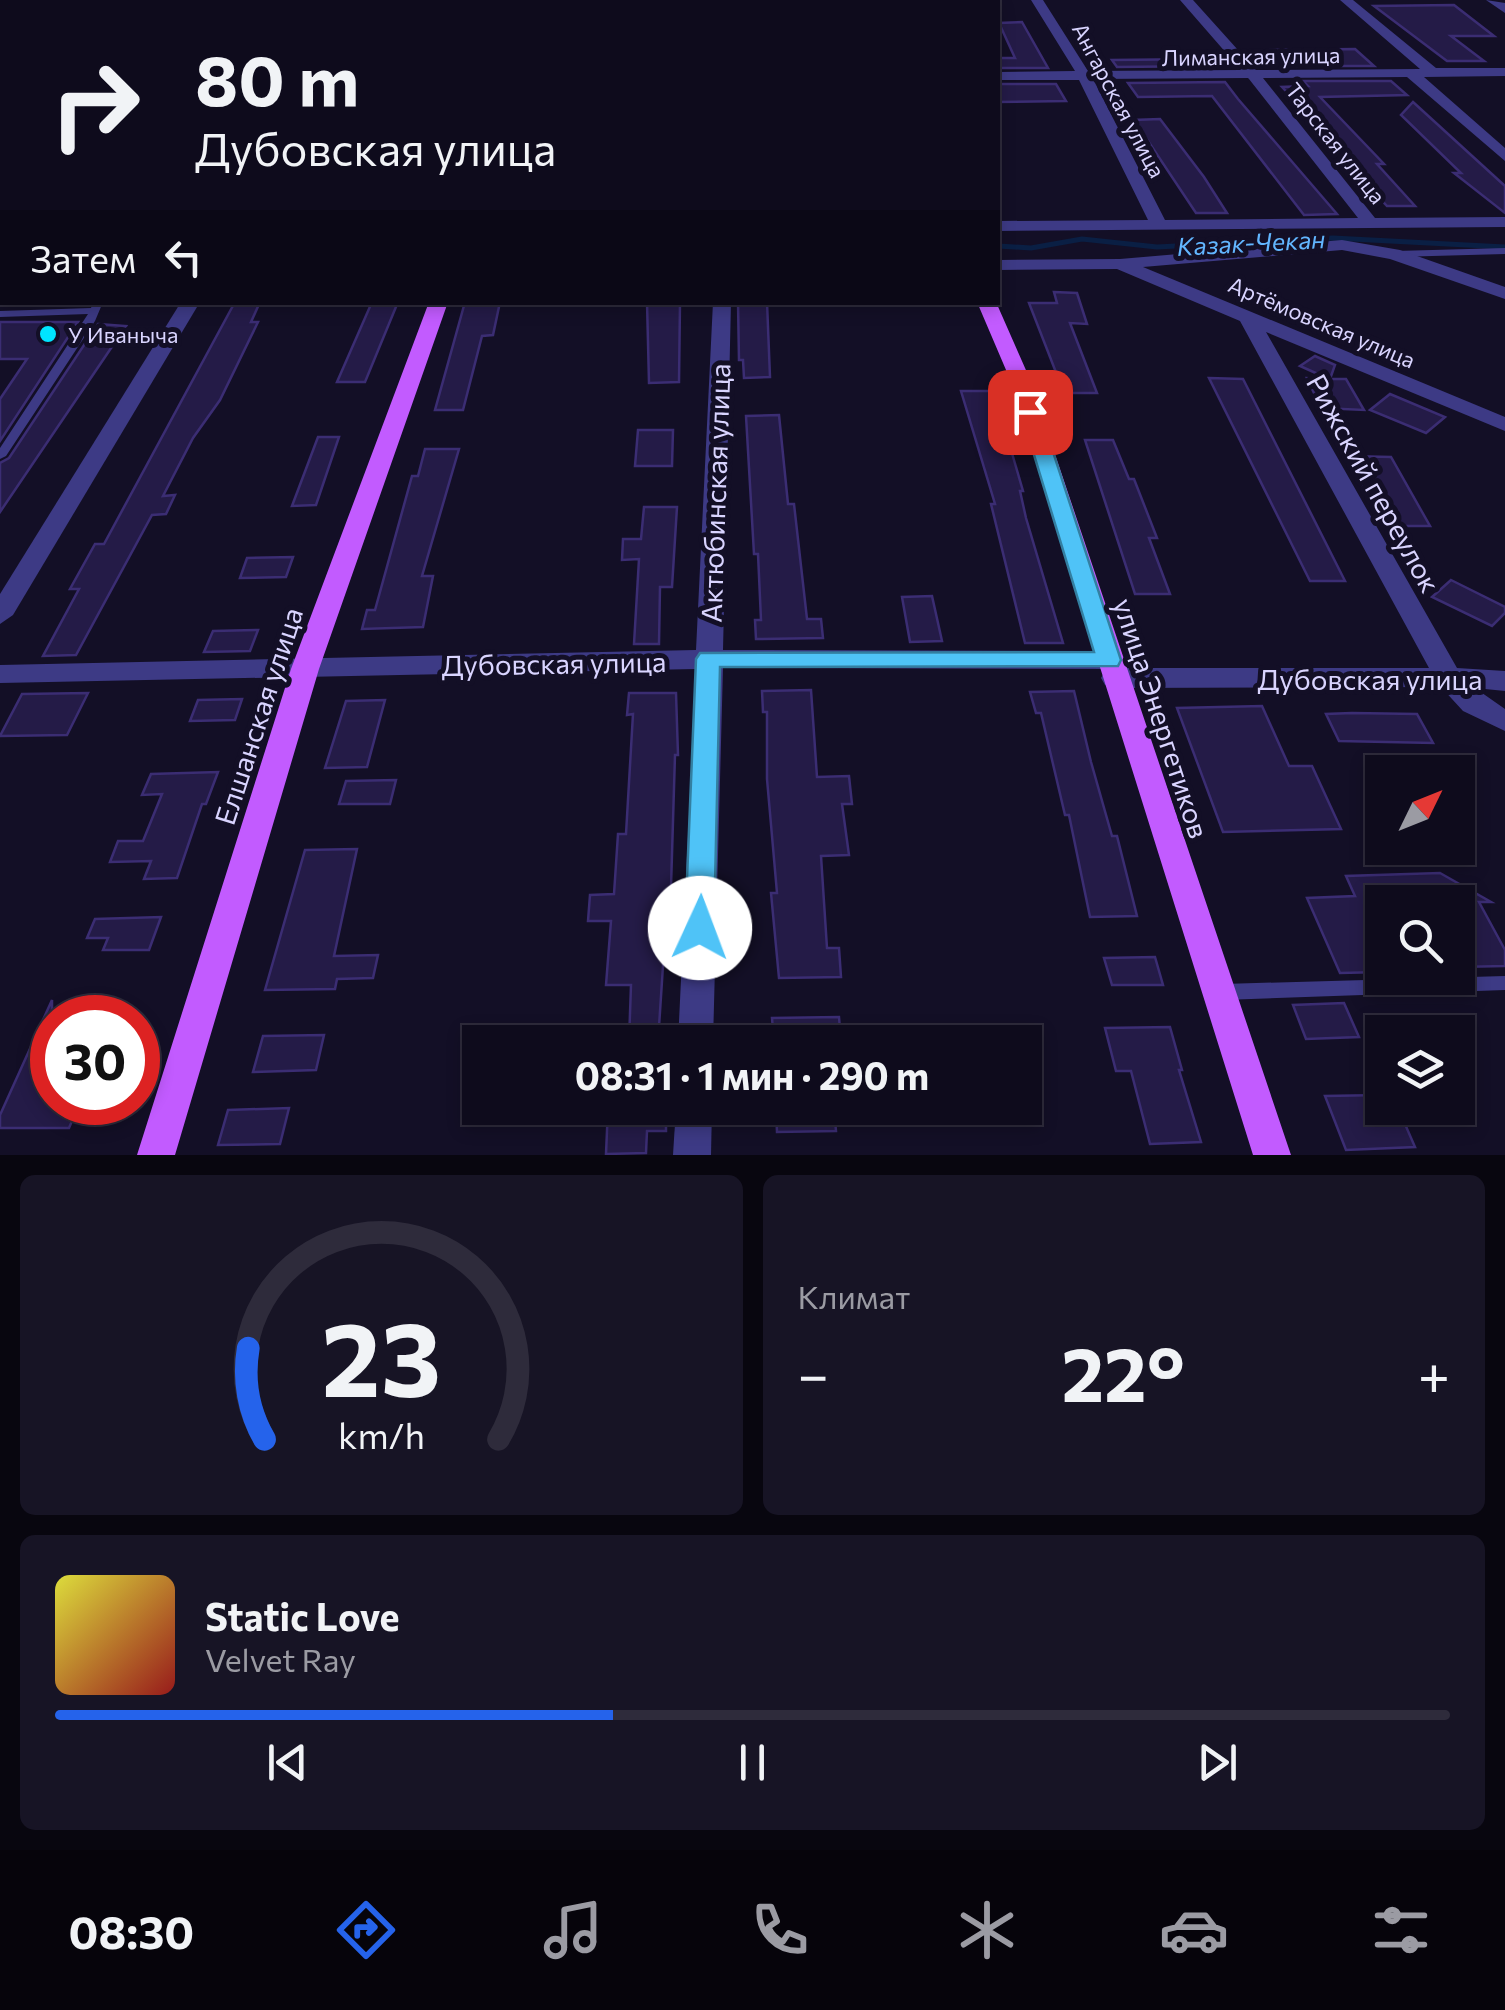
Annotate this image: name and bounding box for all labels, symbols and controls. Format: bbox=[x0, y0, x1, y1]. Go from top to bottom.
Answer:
street label: Ангарская улица bbox=[1067, 18, 1171, 182]
text: 80 m bbox=[195, 35, 359, 120]
icon: right bbox=[30, 40, 160, 170]
street label: Лиманская улица bbox=[1161, 41, 1341, 71]
street label: Тарская улица bbox=[1280, 77, 1392, 209]
text: Дубовская улица bbox=[195, 120, 556, 175]
water label: Казак-Чекан bbox=[1176, 223, 1326, 261]
icon: left bbox=[156, 230, 211, 285]
text: Затем bbox=[30, 234, 136, 281]
street label: Артёмовская улица bbox=[1225, 270, 1419, 374]
place label: У Иваныча bbox=[68, 321, 178, 348]
marker: У Иваныча bbox=[37, 323, 59, 345]
street label: Актюбинская улица bbox=[693, 363, 737, 623]
street label: Рижский переулок bbox=[1300, 368, 1448, 598]
pin bbox=[988, 370, 1073, 455]
icon: arrive bbox=[1003, 385, 1058, 440]
street label: улица Энергетиков bbox=[1107, 594, 1217, 842]
street label: Елшанская улица bbox=[207, 603, 309, 829]
street label: Дубовская улица bbox=[441, 644, 667, 682]
street label: Дубовская улица bbox=[1258, 662, 1482, 696]
north arrow bbox=[1365, 755, 1475, 865]
map controls bbox=[1365, 755, 1475, 1125]
position arrow bbox=[648, 876, 752, 980]
button: search bbox=[1365, 885, 1475, 995]
speed limit sign: 30 bbox=[30, 995, 160, 1125]
button: layers bbox=[1365, 1015, 1475, 1125]
text: 08:31 · 1 мин · 290 m bbox=[575, 1051, 929, 1098]
text: Климат bbox=[798, 1276, 910, 1316]
text: 23 bbox=[321, 1291, 441, 1418]
text: 22° bbox=[1061, 1326, 1185, 1417]
text: − bbox=[798, 1339, 829, 1406]
text: + bbox=[1418, 1339, 1450, 1406]
text: km/h bbox=[338, 1413, 425, 1456]
text: Static Love bbox=[205, 1592, 400, 1639]
text: Velvet Ray bbox=[205, 1639, 356, 1679]
icon: previous bbox=[260, 1735, 315, 1790]
icon: pause bbox=[725, 1735, 780, 1790]
icon: next bbox=[1190, 1735, 1245, 1790]
icon: directions bbox=[331, 1895, 401, 1965]
icon: music bbox=[538, 1895, 608, 1965]
icon: phone bbox=[745, 1895, 815, 1965]
icon: climate bbox=[952, 1895, 1022, 1965]
icon: car bbox=[1159, 1895, 1229, 1965]
icon: filters bbox=[1366, 1895, 1436, 1965]
text: 08:30 bbox=[69, 1903, 194, 1958]

